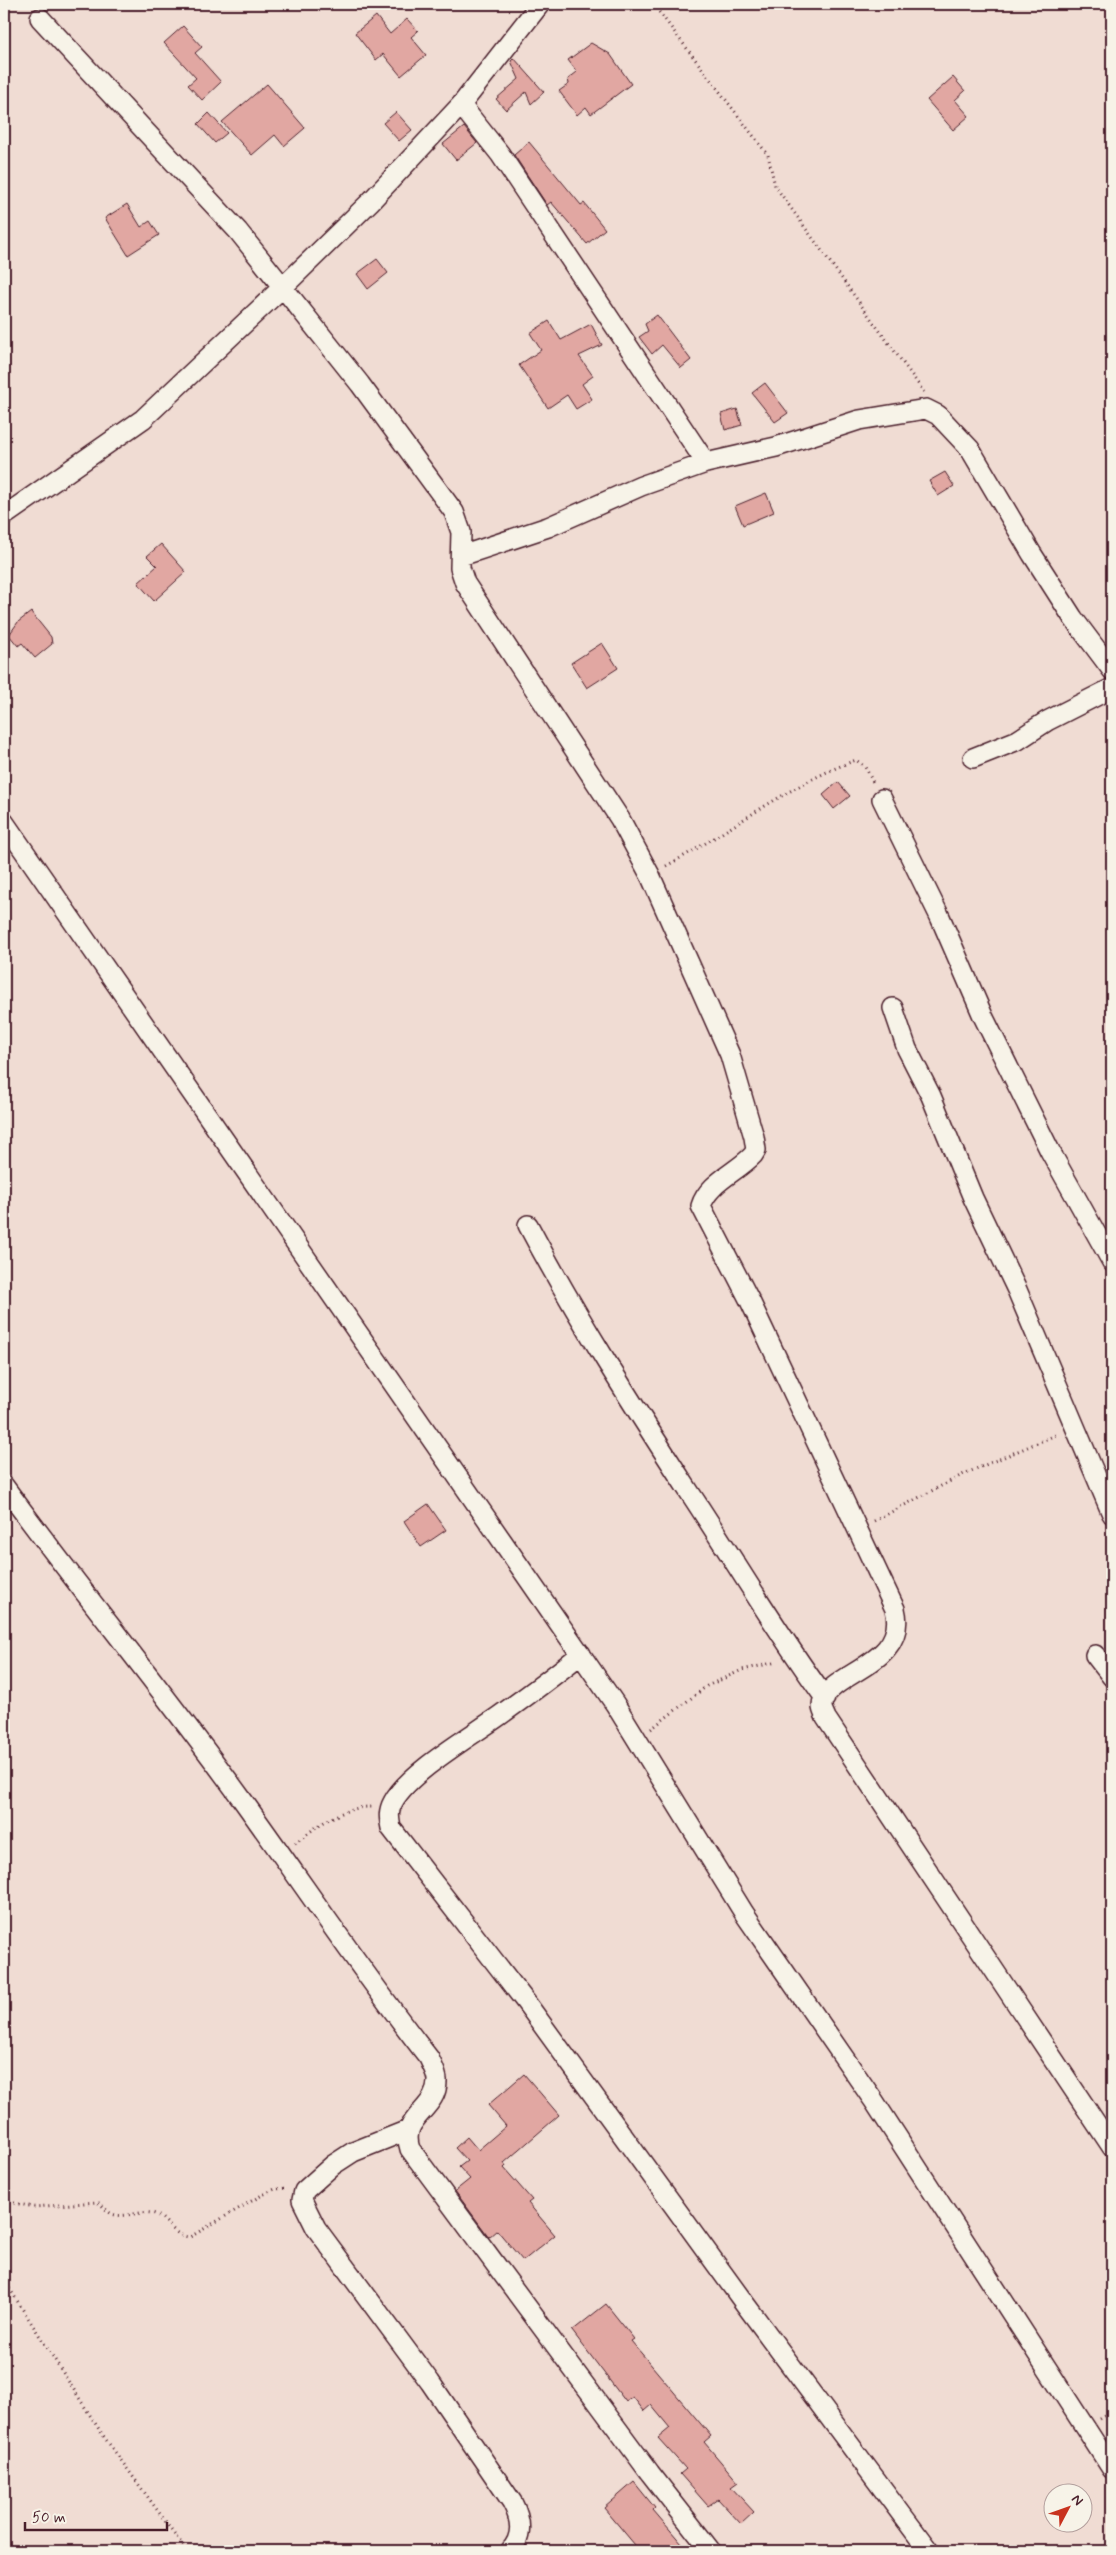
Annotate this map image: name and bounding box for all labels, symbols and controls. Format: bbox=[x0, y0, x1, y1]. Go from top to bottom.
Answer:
north arrow bbox=[1044, 2482, 1094, 2532]
text: N bbox=[1067, 2491, 1087, 2510]
scale bar bbox=[25, 2500, 168, 2532]
text: 50 m bbox=[32, 2508, 66, 2528]

